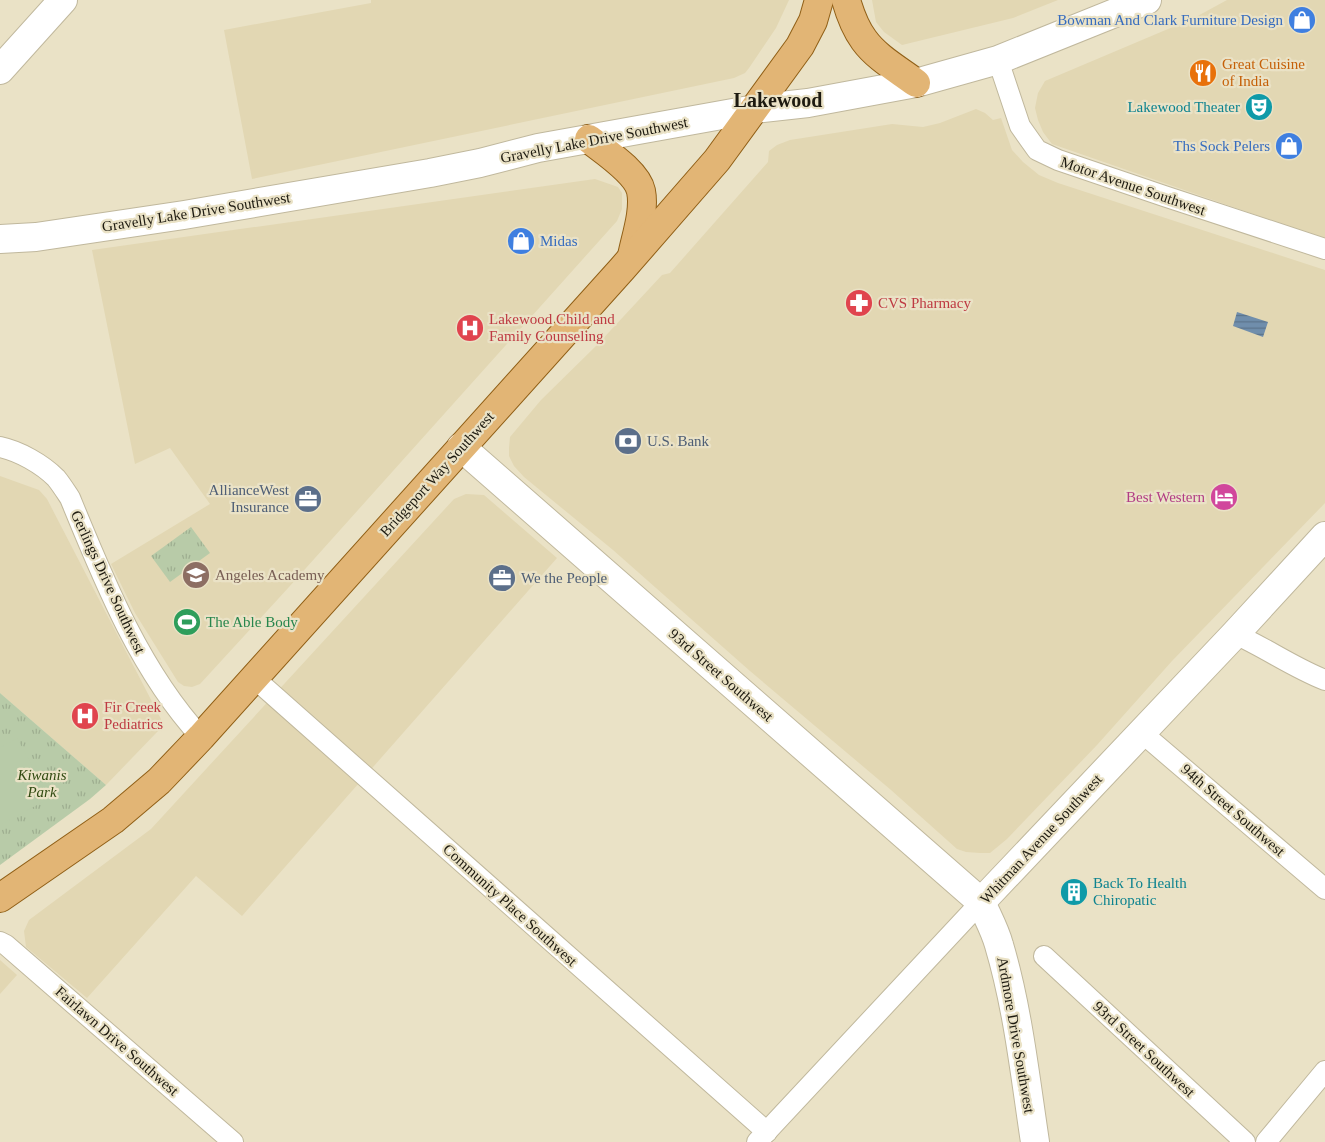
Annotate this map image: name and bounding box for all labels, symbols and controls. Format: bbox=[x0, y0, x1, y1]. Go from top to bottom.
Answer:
shop icon: Bowman And Clark Furniture Design bbox=[1287, 5, 1317, 35]
place label: Bowman And Clark Furniture Design bbox=[1057, 12, 1283, 28]
place label: Great Cuisine of India bbox=[1222, 56, 1305, 89]
restaurant icon: Great Cuisine of India bbox=[1188, 58, 1218, 88]
district label: Lakewood bbox=[734, 89, 822, 111]
theatre icon: Lakewood Theater bbox=[1244, 92, 1274, 122]
place label: Lakewood Theater bbox=[1127, 99, 1240, 115]
street label: Gravelly Lake Drive Southwest bbox=[499, 114, 690, 166]
shop icon: Ths Sock Pelers bbox=[1274, 131, 1304, 161]
place label: Ths Sock Pelers bbox=[1173, 138, 1270, 154]
street label: Motor Avenue Southwest bbox=[1058, 154, 1208, 219]
street label: Gravelly Lake Drive Southwest bbox=[101, 189, 292, 235]
shop icon: Midas bbox=[506, 226, 536, 256]
place label: Midas bbox=[540, 233, 578, 249]
pharmacy icon: CVS Pharmacy bbox=[844, 288, 874, 318]
place label: CVS Pharmacy bbox=[878, 295, 971, 311]
place label: Lakewood Child and Family Counseling bbox=[489, 311, 615, 344]
hospital icon: Lakewood Child and Family Counseling bbox=[455, 313, 485, 343]
street label: Bridgeport Way Southwest bbox=[377, 408, 498, 539]
bank icon: U.S. Bank bbox=[613, 426, 643, 456]
place label: U.S. Bank bbox=[647, 433, 710, 449]
place label: AllianceWest Insurance bbox=[209, 482, 290, 515]
hotel icon: Best Western bbox=[1209, 482, 1239, 512]
office icon: AllianceWest Insurance bbox=[293, 484, 323, 514]
place label: Best Western bbox=[1126, 489, 1205, 505]
street label: Gerlings Drive Southwest bbox=[68, 508, 149, 657]
school or university icon: Angeles Academy bbox=[181, 560, 211, 590]
office icon: We the People bbox=[487, 563, 517, 593]
place label: Angeles Academy bbox=[215, 567, 325, 583]
place label: We the People bbox=[521, 570, 608, 586]
sports icon: The Able Body bbox=[172, 607, 202, 637]
place label: The Able Body bbox=[206, 614, 298, 630]
street label: 93rd Street Southwest bbox=[666, 625, 777, 725]
place label: Fir Creek Pediatrics bbox=[104, 699, 163, 732]
hospital icon: Fir Creek Pediatrics bbox=[70, 701, 100, 731]
street label: 94th Street Southwest bbox=[1178, 761, 1289, 860]
park label: Kiwanis Park bbox=[16, 767, 67, 800]
street label: Whitman Avenue Southwest bbox=[977, 771, 1106, 907]
street label: Community Place Southwest bbox=[440, 841, 581, 970]
place label: Back To Health Chiropatic bbox=[1093, 875, 1187, 908]
building icon: Back To Health Chiropatic bbox=[1059, 877, 1089, 907]
street label: Ardmore Drive Southwest bbox=[994, 956, 1038, 1115]
street label: Fairlawn Drive Southwest bbox=[52, 983, 182, 1099]
street label: 93rd Street Southwest bbox=[1090, 998, 1199, 1101]

